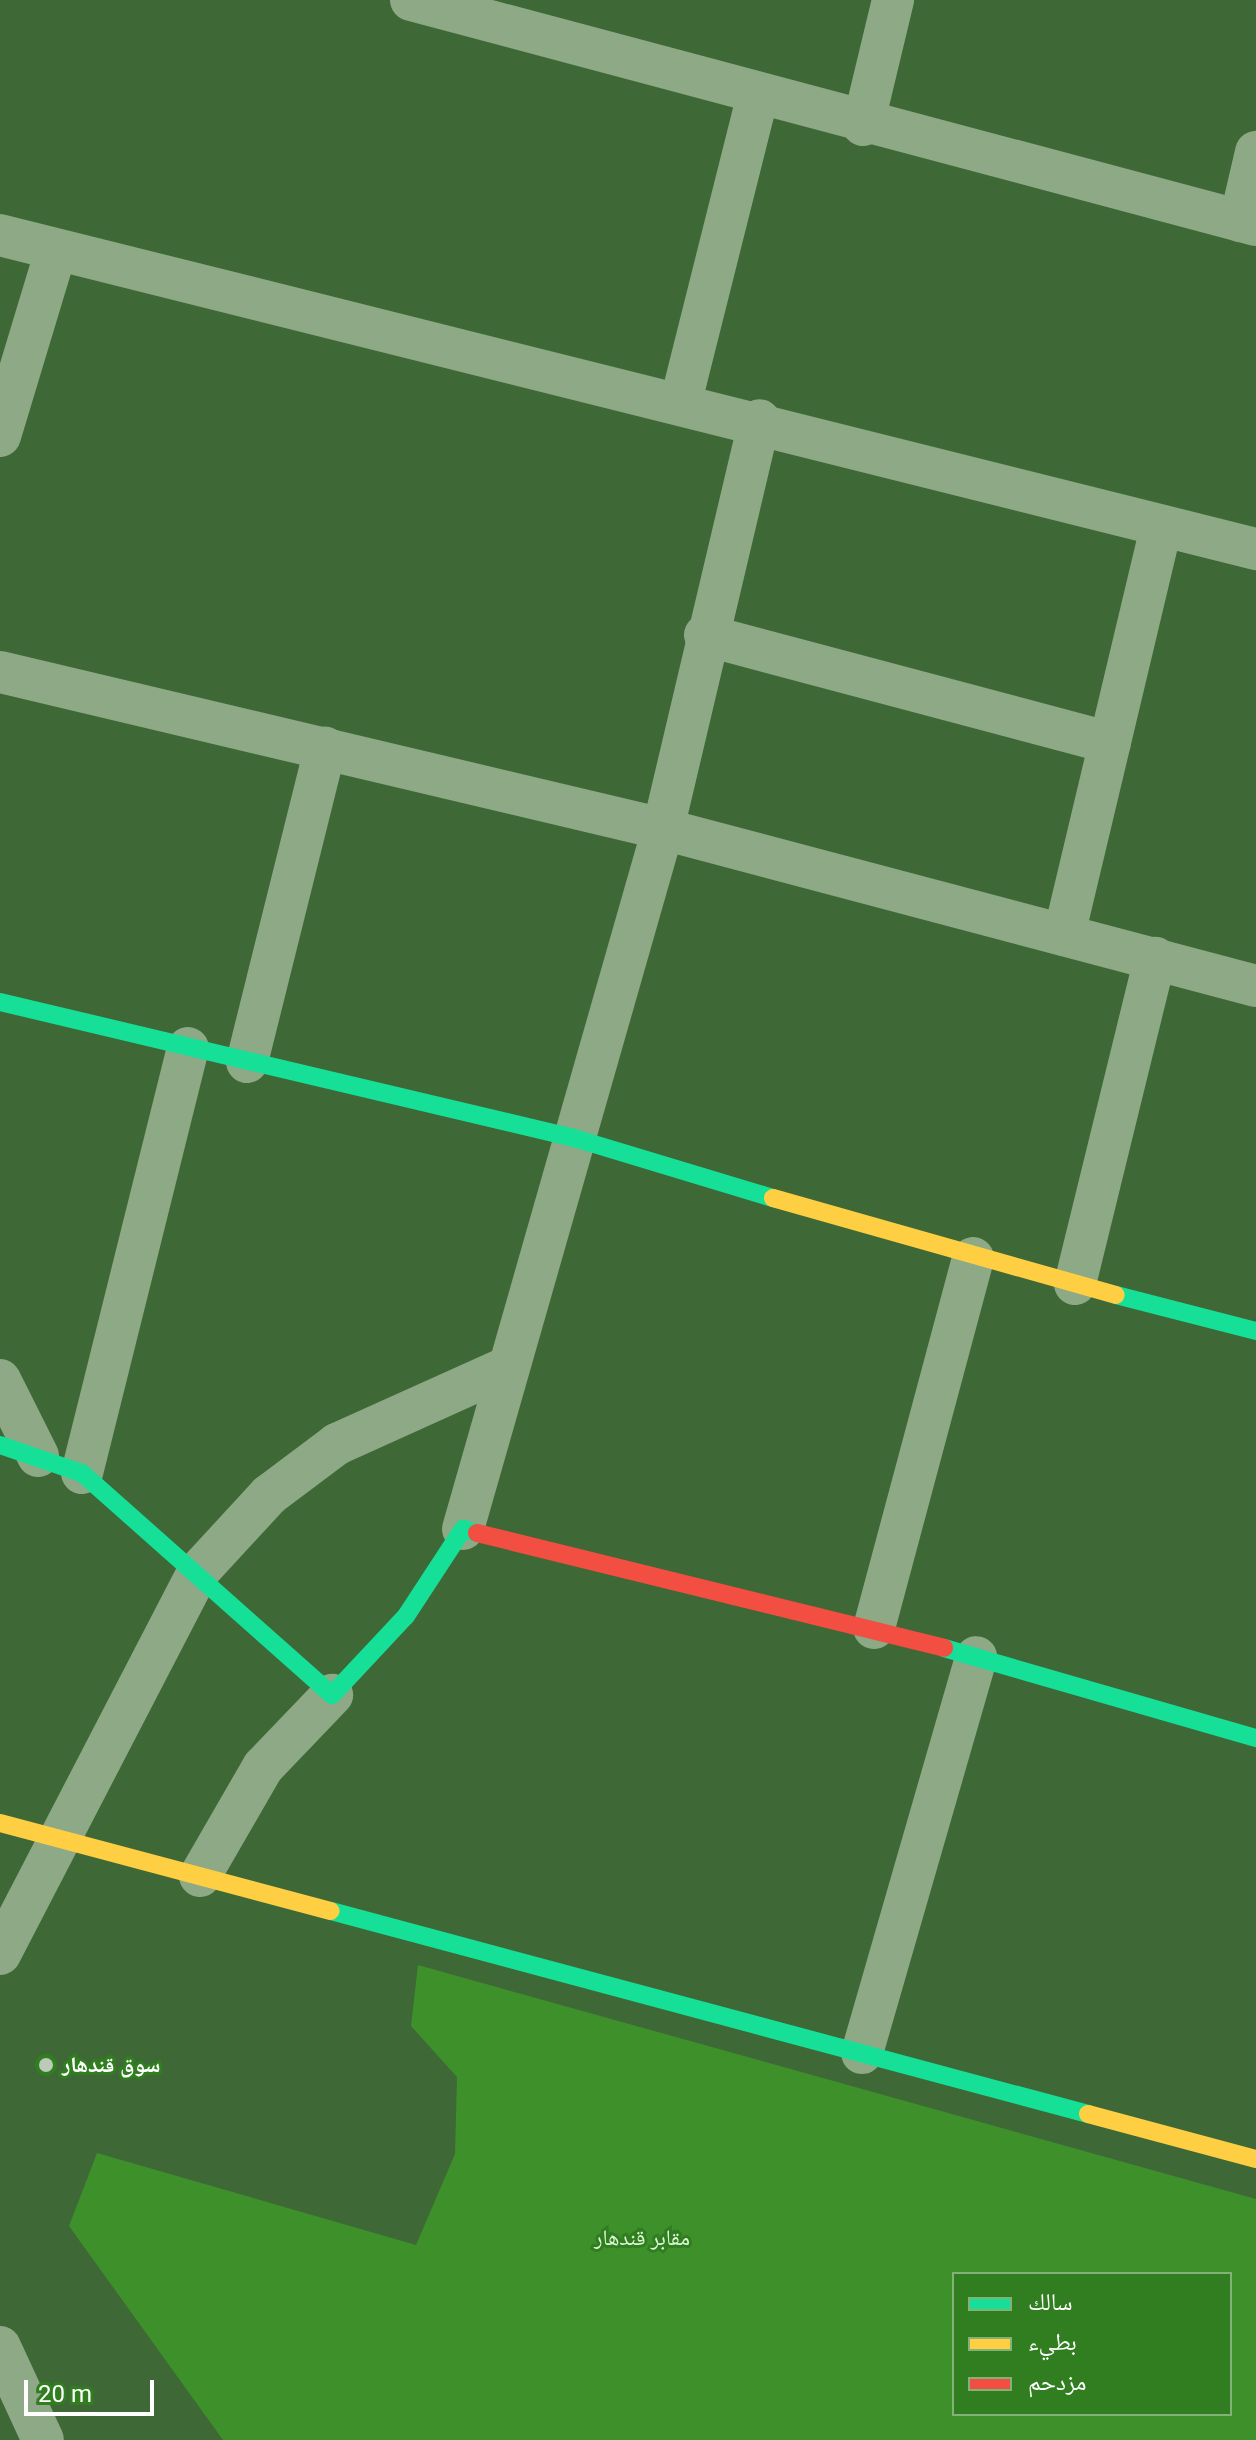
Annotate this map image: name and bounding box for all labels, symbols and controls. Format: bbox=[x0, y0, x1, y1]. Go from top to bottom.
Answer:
place label: سوق قندهار bbox=[62, 2052, 160, 2078]
marker: سوق قندهار bbox=[37, 2056, 55, 2074]
park label: مقابر قندهار bbox=[594, 2225, 690, 2251]
legend bbox=[952, 2272, 1232, 2416]
text: سالك bbox=[1028, 2288, 1073, 2316]
text: بطيء bbox=[1028, 2328, 1077, 2356]
scale bar bbox=[28, 2364, 158, 2414]
text: مزدحم bbox=[1028, 2368, 1087, 2396]
text: 20 m bbox=[38, 2380, 92, 2408]

